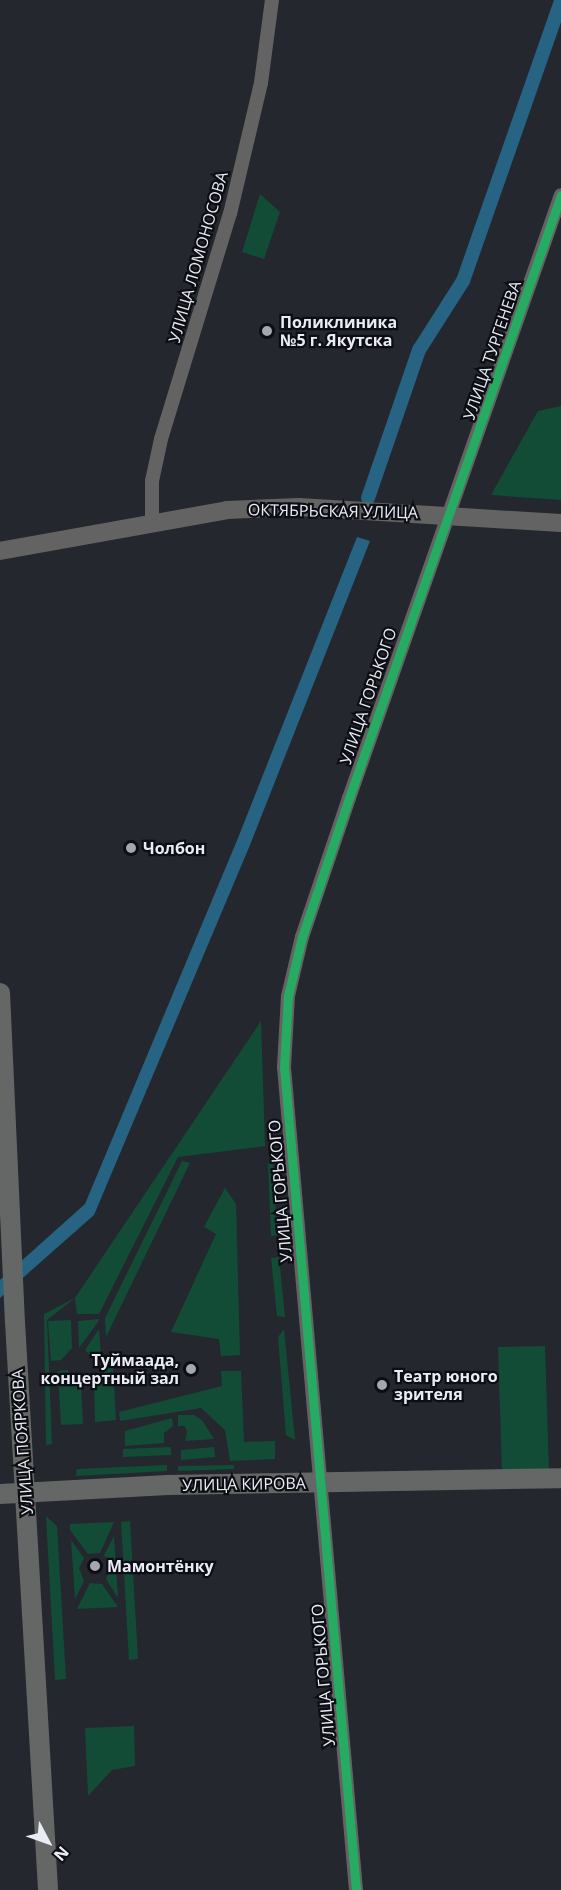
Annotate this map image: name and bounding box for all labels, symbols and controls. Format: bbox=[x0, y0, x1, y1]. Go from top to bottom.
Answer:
street label: УЛИЦА ЛОМОНОСОВА bbox=[164, 169, 232, 345]
street label: УЛИЦА ТУРГЕНЕВА bbox=[459, 278, 525, 422]
place label: Поликлиника №5 г. Якутска bbox=[280, 312, 397, 350]
marker: Поликлиника №5 г. Якутска bbox=[258, 322, 276, 340]
street label: ОКТЯБРЬСКАЯ УЛИЦА bbox=[248, 500, 418, 522]
street label: УЛИЦА ГОРЬКОГО bbox=[336, 625, 400, 767]
place label: Чолбон bbox=[143, 838, 205, 858]
marker: Чолбон bbox=[124, 841, 138, 855]
street label: УЛИЦА ГОРЬКОГО bbox=[264, 1119, 296, 1263]
place label: Туймаада, концертный зал bbox=[40, 1350, 179, 1388]
marker: Туймаада, концертный зал bbox=[184, 1362, 198, 1376]
place label: Театр юного зрителя bbox=[394, 1366, 498, 1404]
street label: УЛИЦА ПОЯРКОВА bbox=[7, 1369, 37, 1515]
marker: Театр юного зрителя bbox=[375, 1378, 389, 1392]
street label: УЛИЦА КИРОВА bbox=[182, 1473, 306, 1495]
place label: Мамонтёнку bbox=[107, 1556, 214, 1576]
marker: Мамонтёнку bbox=[88, 1559, 102, 1573]
street label: УЛИЦА ГОРЬКОГО bbox=[307, 1603, 339, 1747]
north arrow bbox=[18, 1812, 78, 1872]
text: N bbox=[49, 1842, 74, 1866]

